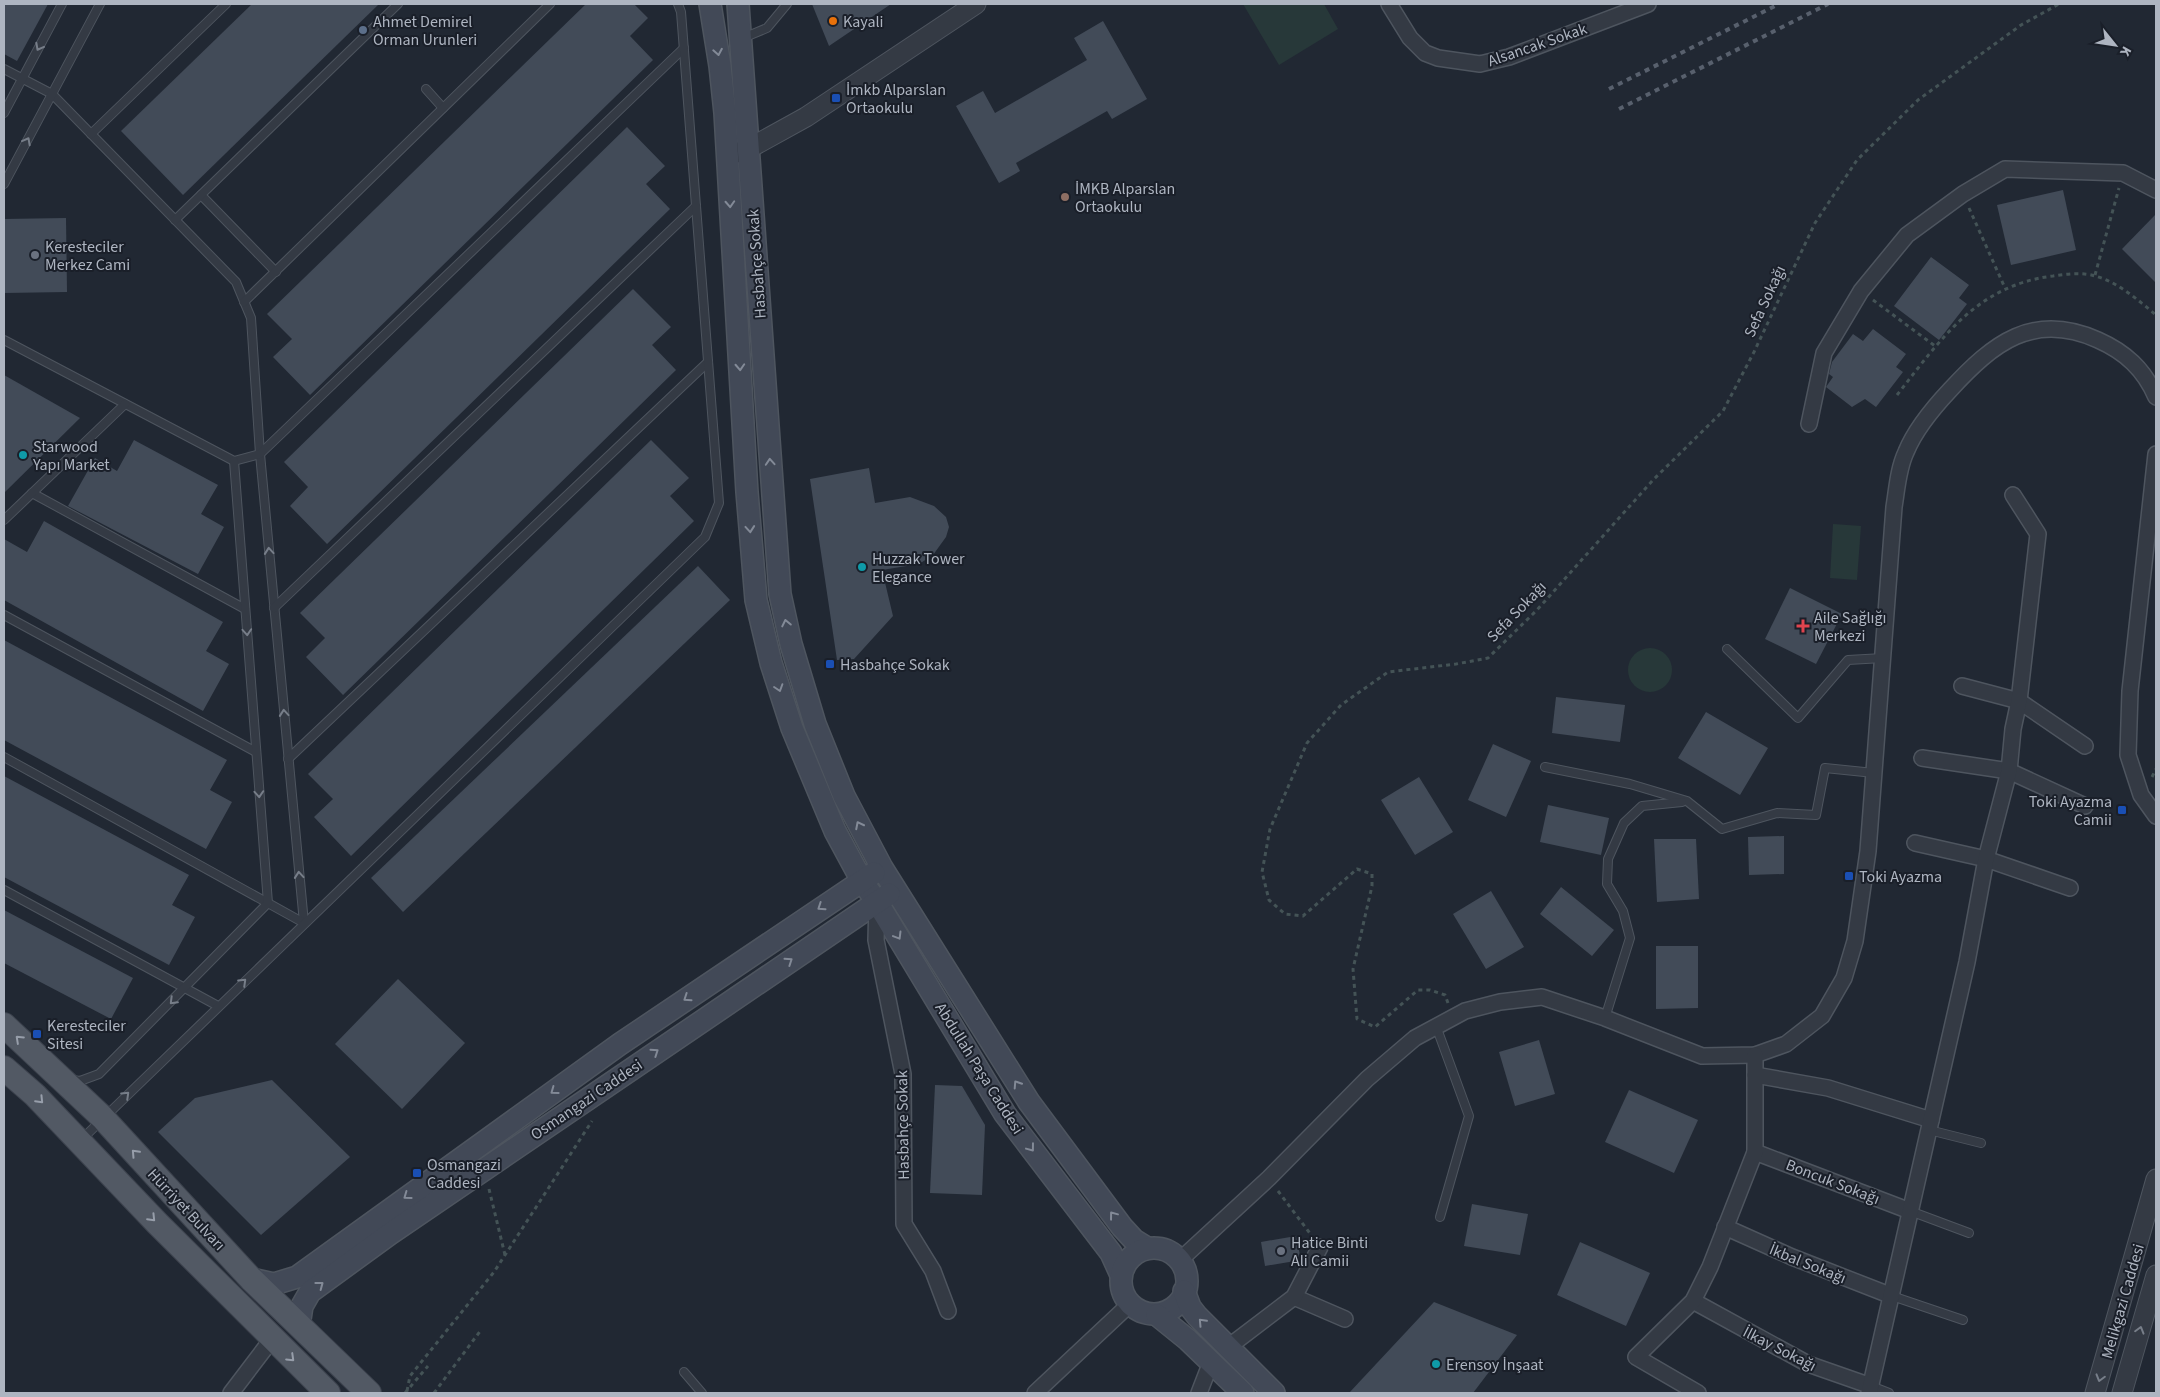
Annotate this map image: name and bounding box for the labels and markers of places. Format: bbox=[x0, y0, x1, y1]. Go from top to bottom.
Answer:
place label: Ahmet Demirel Orman Urunleri bbox=[373, 11, 477, 51]
place label: Kayali bbox=[843, 11, 884, 33]
marker: Kayali bbox=[827, 15, 839, 27]
marker: Ahmet Demirel Orman Urunleri bbox=[357, 24, 369, 36]
place label: İmkb Alparslan Ortaokulu bbox=[846, 79, 946, 119]
marker: İmkb Alparslan Ortaokulu bbox=[830, 92, 842, 104]
place label: İMKB Alparslan Ortaokulu bbox=[1075, 178, 1175, 218]
marker: İMKB Alparslan Ortaokulu bbox=[1059, 191, 1071, 203]
place label: Keresteciler Merkez Cami bbox=[45, 236, 130, 276]
marker: Keresteciler Merkez Cami bbox=[29, 249, 41, 261]
place label: Starwood Yapı Market bbox=[32, 436, 110, 476]
marker: Starwood Yapı Market bbox=[17, 449, 29, 461]
place label: Huzzak Tower Elegance bbox=[872, 548, 965, 588]
marker: Huzzak Tower Elegance bbox=[856, 561, 868, 573]
place label: Aile Sağlığı Merkezi bbox=[1814, 607, 1887, 647]
marker: Aile Sağlığı Merkezi bbox=[1796, 619, 1810, 633]
place label: Hasbahçe Sokak bbox=[840, 654, 950, 676]
marker: Hasbahçe Sokak bbox=[824, 658, 836, 670]
place label: Toki Ayazma Camii bbox=[2029, 791, 2112, 831]
marker: Toki Ayazma Camii bbox=[2116, 804, 2128, 816]
place label: Toki Ayazma bbox=[1859, 866, 1942, 888]
marker: Toki Ayazma bbox=[1843, 870, 1855, 882]
place label: Keresteciler Sitesi bbox=[47, 1015, 126, 1055]
marker: Keresteciler Sitesi bbox=[31, 1028, 43, 1040]
place label: Osmangazi̇ Caddesi̇ bbox=[427, 1154, 501, 1194]
marker: Osmangazi̇ Caddesi̇ bbox=[411, 1167, 423, 1179]
place label: Hatice Binti Ali Camii bbox=[1291, 1232, 1368, 1272]
marker: Hatice Binti Ali Camii bbox=[1275, 1245, 1287, 1257]
place label: Erensoy İnşaat bbox=[1446, 1354, 1544, 1376]
marker: Erensoy İnşaat bbox=[1430, 1358, 1442, 1370]

